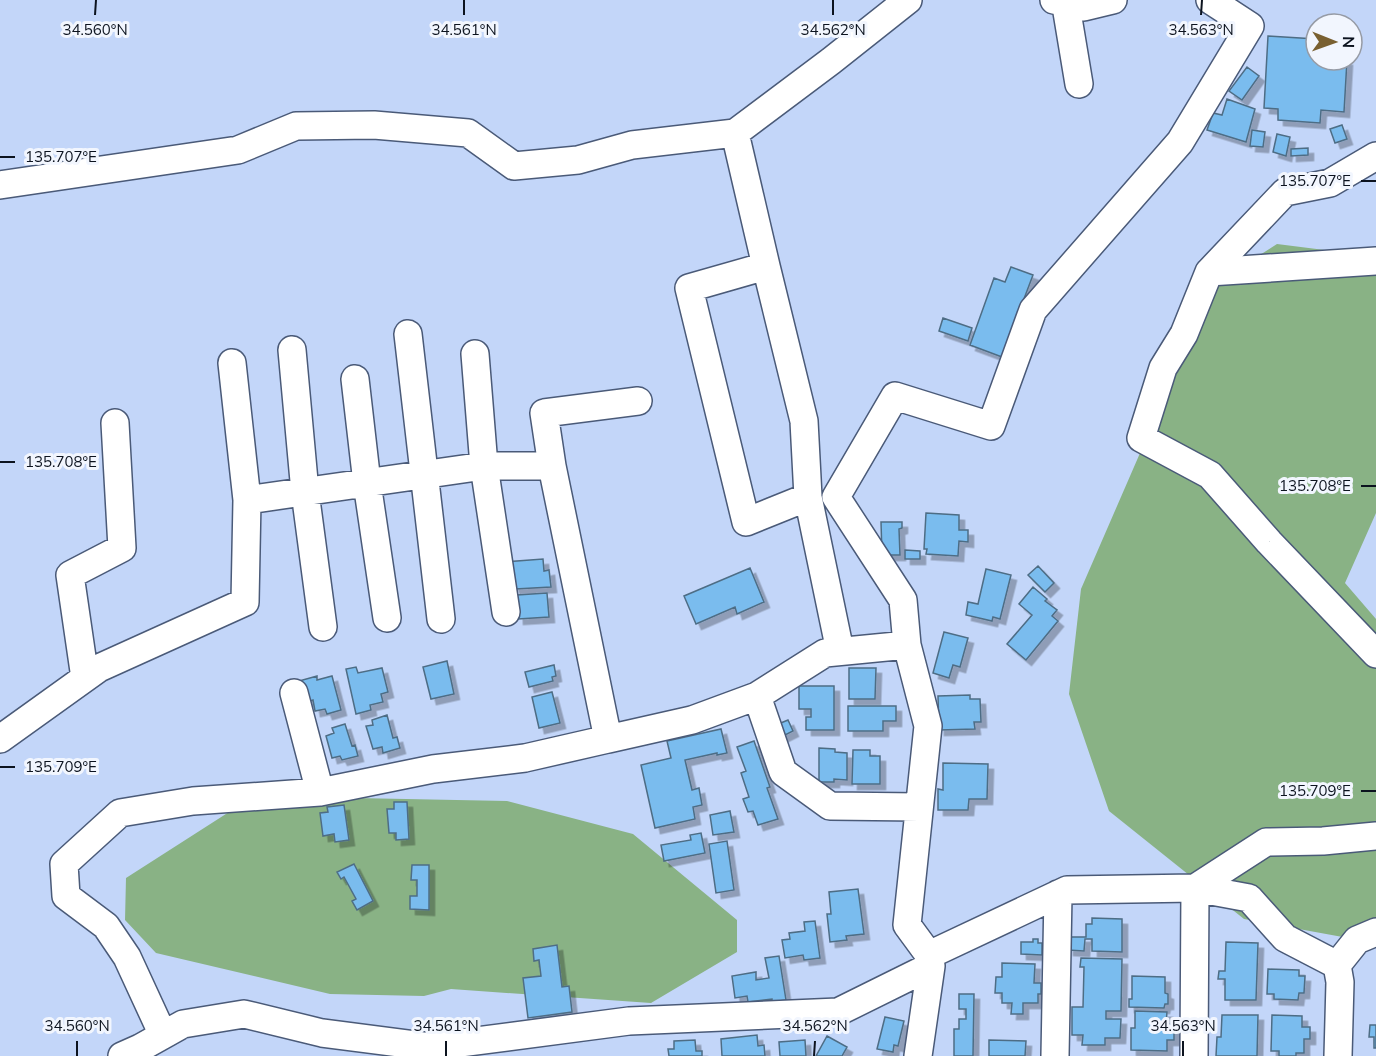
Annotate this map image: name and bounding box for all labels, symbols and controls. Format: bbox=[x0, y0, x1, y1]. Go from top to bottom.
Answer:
north arrow bbox=[1304, 12, 1364, 72]
text: 34.560°N bbox=[62, 20, 128, 39]
text: 34.561°N bbox=[431, 20, 497, 39]
text: 34.562°N bbox=[800, 20, 866, 39]
text: 34.563°N bbox=[1168, 20, 1234, 39]
text: N bbox=[1339, 36, 1359, 48]
text: 135.707°E bbox=[25, 147, 97, 166]
text: 135.707°E bbox=[1279, 171, 1351, 190]
text: 135.708°E bbox=[25, 452, 97, 471]
text: 135.708°E bbox=[1279, 476, 1351, 495]
text: 135.709°E bbox=[25, 757, 97, 776]
text: 135.709°E bbox=[1279, 781, 1351, 800]
text: 34.560°N bbox=[44, 1016, 110, 1035]
text: 34.561°N bbox=[413, 1016, 479, 1035]
text: 34.562°N bbox=[782, 1016, 848, 1035]
text: 34.563°N bbox=[1150, 1016, 1216, 1035]

